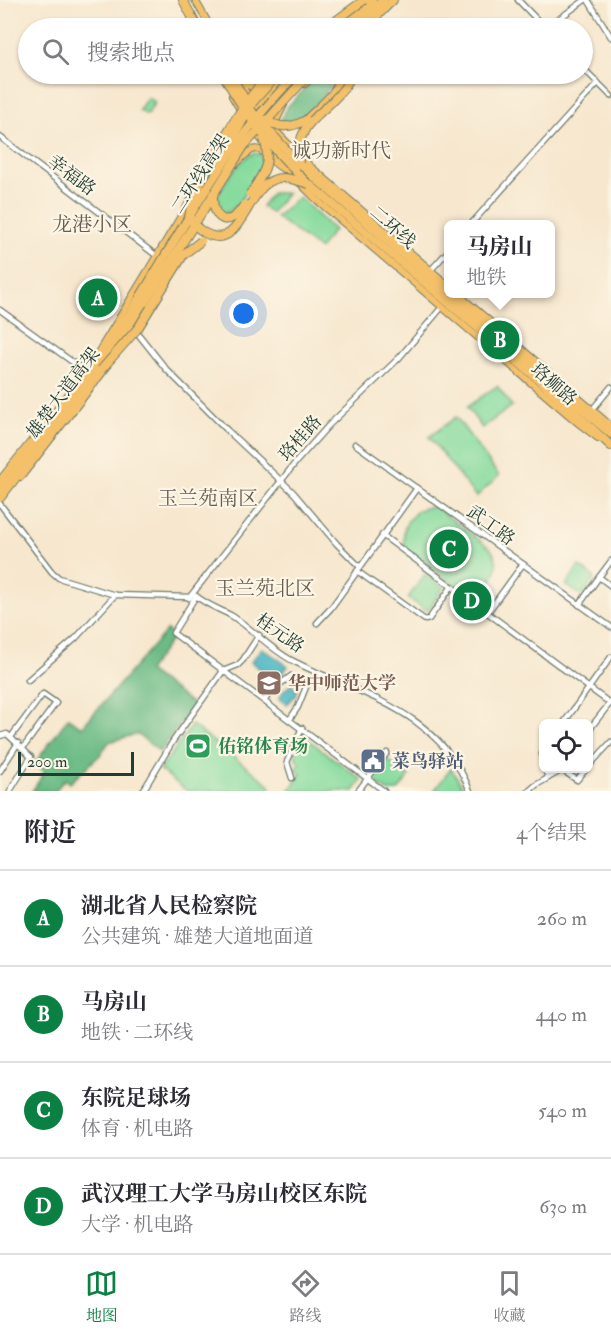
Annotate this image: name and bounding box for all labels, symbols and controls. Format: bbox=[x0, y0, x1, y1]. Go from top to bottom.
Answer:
search box bbox=[18, 18, 593, 84]
icon: search bbox=[39, 35, 72, 68]
text: 搜索地点 bbox=[87, 39, 175, 67]
street label: 二环线高架 bbox=[166, 130, 235, 218]
district label: 诚功新时代 bbox=[291, 138, 391, 163]
street label: 幸福路 bbox=[43, 150, 100, 201]
street label: 二环线 bbox=[365, 201, 421, 254]
district label: 龙港小区 bbox=[52, 212, 132, 237]
popup bbox=[444, 220, 555, 298]
text: 马房山 bbox=[466, 233, 533, 261]
text: 地铁 bbox=[466, 265, 506, 290]
pin: A bbox=[78, 276, 118, 320]
your location bbox=[229, 299, 258, 328]
pin: B bbox=[480, 318, 520, 362]
street label: 雄楚大道高架 bbox=[22, 343, 105, 443]
street label: 珞狮路 bbox=[526, 358, 582, 411]
street label: 珞桂路 bbox=[274, 410, 327, 466]
district label: 玉兰苑南区 bbox=[158, 486, 258, 511]
street label: 武工路 bbox=[462, 500, 519, 551]
pin: C bbox=[430, 526, 468, 572]
district label: 玉兰苑北区 bbox=[215, 576, 315, 601]
pin: D bbox=[452, 578, 492, 624]
street label: 桂元路 bbox=[251, 609, 308, 658]
school or university icon: 华中师范大学 bbox=[254, 668, 284, 698]
place label: 华中师范大学 bbox=[288, 672, 396, 695]
map controls bbox=[539, 719, 593, 773]
button: locate bbox=[539, 719, 593, 773]
sports icon: 佑铭体育场 bbox=[183, 731, 213, 761]
place label: 佑铭体育场 bbox=[218, 735, 308, 758]
public building icon: 菜鸟驿站 bbox=[358, 746, 388, 776]
scale bar bbox=[18, 749, 134, 776]
place label: 菜鸟驿站 bbox=[392, 750, 464, 773]
text: 200 m bbox=[27, 752, 67, 772]
text: 附近 bbox=[24, 817, 76, 849]
text: 4个结果 bbox=[516, 820, 587, 845]
text: 湖北省人民检察院 bbox=[81, 892, 257, 920]
text: A bbox=[37, 906, 50, 931]
text: 260 m bbox=[537, 906, 587, 931]
text: 公共建筑 · 雄楚大道地面道 bbox=[81, 924, 313, 949]
text: 马房山 bbox=[81, 988, 147, 1016]
text: B bbox=[37, 1002, 50, 1027]
text: 440 m bbox=[535, 1002, 587, 1027]
text: 地铁 · 二环线 bbox=[81, 1020, 193, 1045]
text: 东院足球场 bbox=[81, 1084, 191, 1112]
text: C bbox=[36, 1098, 51, 1123]
text: 540 m bbox=[538, 1098, 587, 1123]
text: 体育 · 机电路 bbox=[81, 1116, 193, 1141]
text: 武汉理工大学马房山校区东院 bbox=[81, 1180, 367, 1208]
text: D bbox=[35, 1194, 52, 1219]
text: 630 m bbox=[539, 1194, 587, 1219]
text: 大学 · 机电路 bbox=[81, 1212, 193, 1237]
tab: 地图 bbox=[85, 1267, 118, 1326]
tab: 路线 bbox=[289, 1267, 322, 1326]
tab: 收藏 bbox=[493, 1267, 526, 1326]

